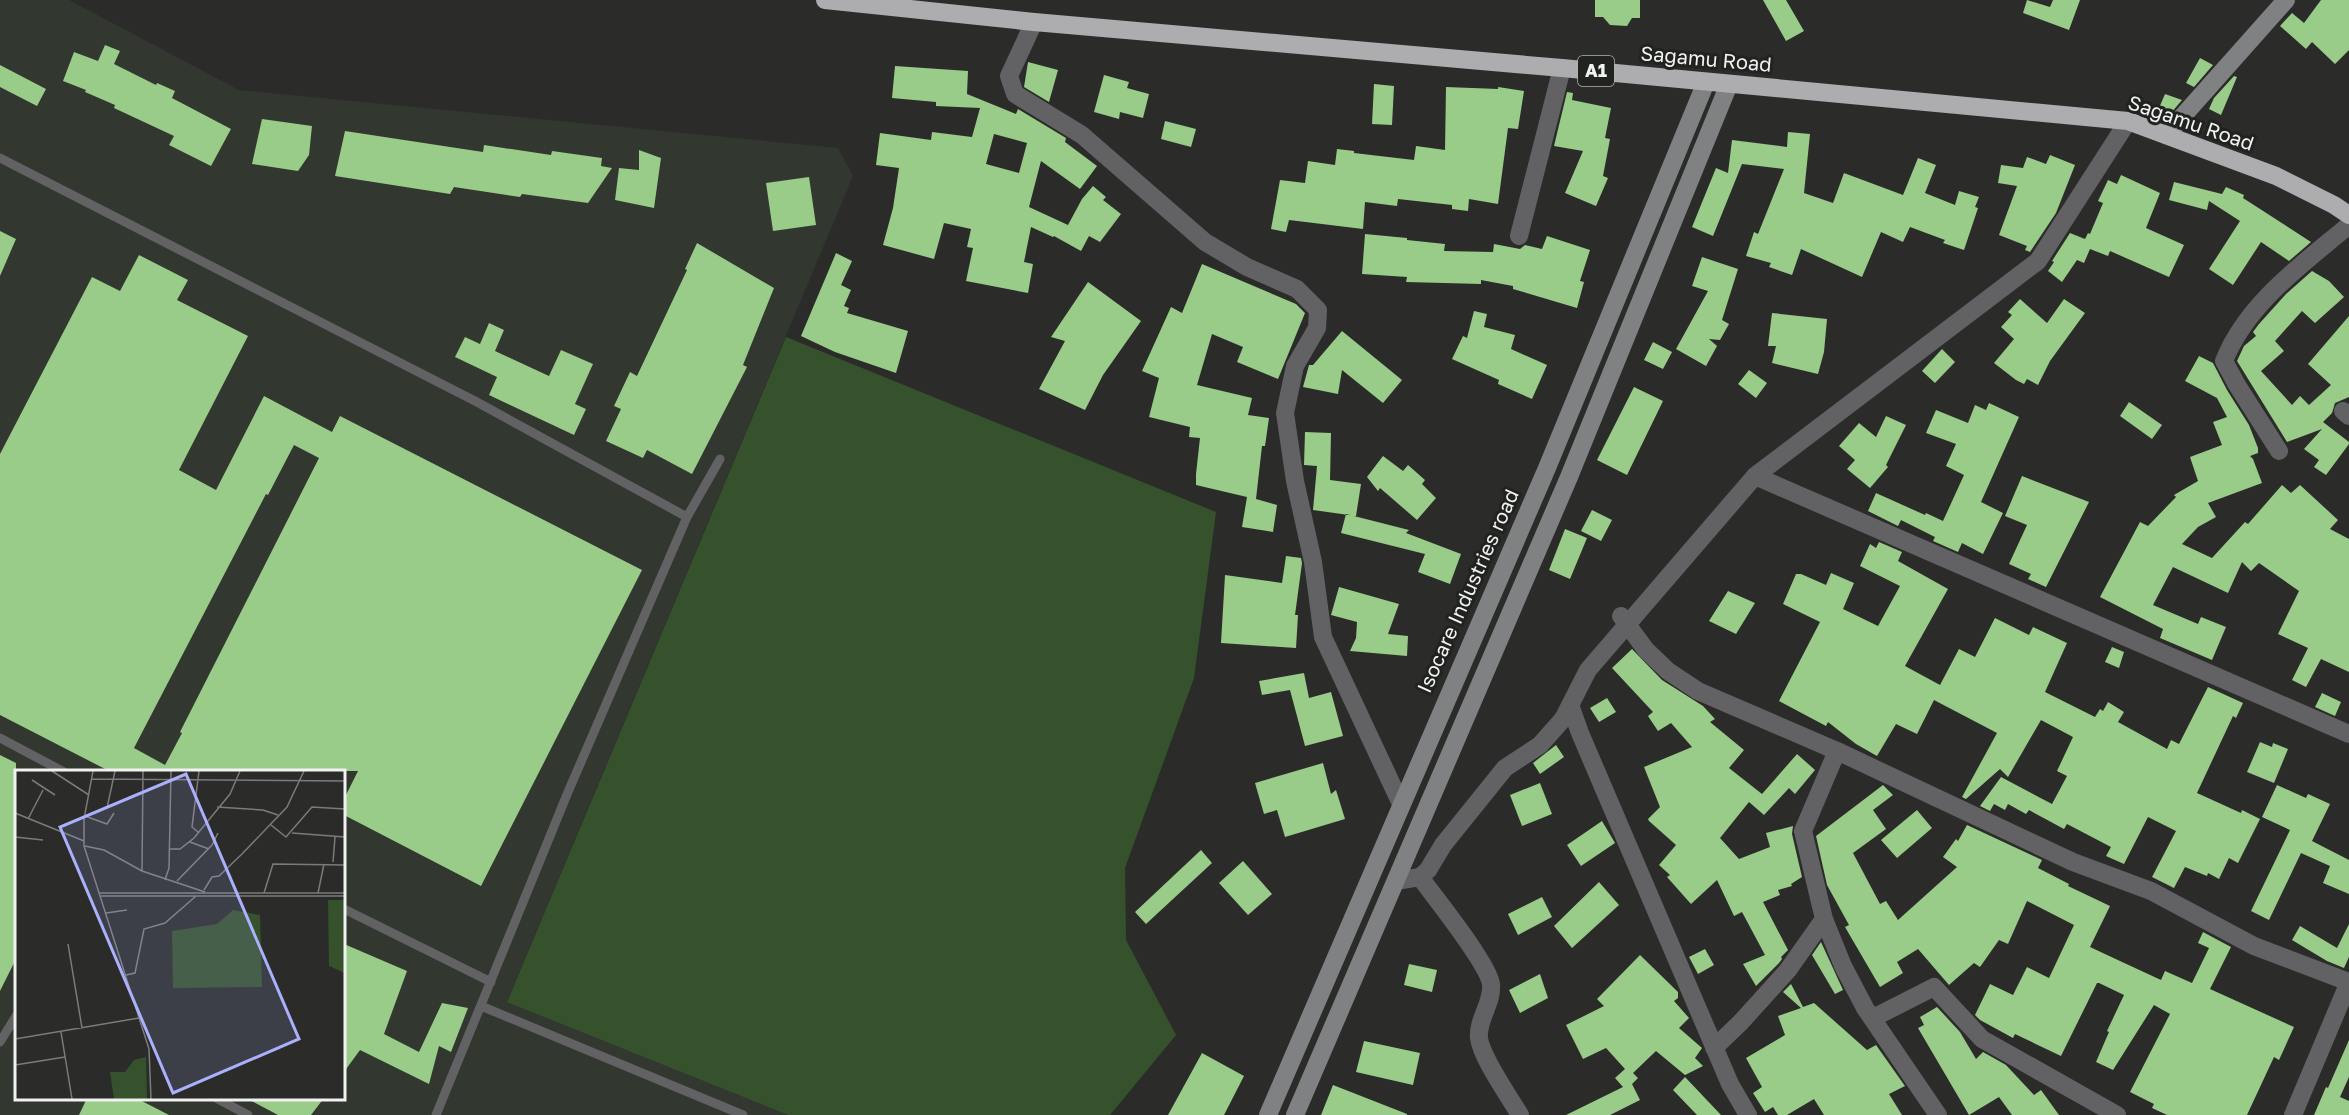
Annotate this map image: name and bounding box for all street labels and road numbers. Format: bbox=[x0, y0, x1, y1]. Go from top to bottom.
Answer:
street label: Sagamu Road bbox=[1640, 40, 1773, 76]
road number: A1 bbox=[1578, 56, 1614, 86]
street label: Sagamu Road bbox=[2125, 89, 2257, 155]
street label: Isocare Industries road bbox=[1411, 485, 1523, 696]

